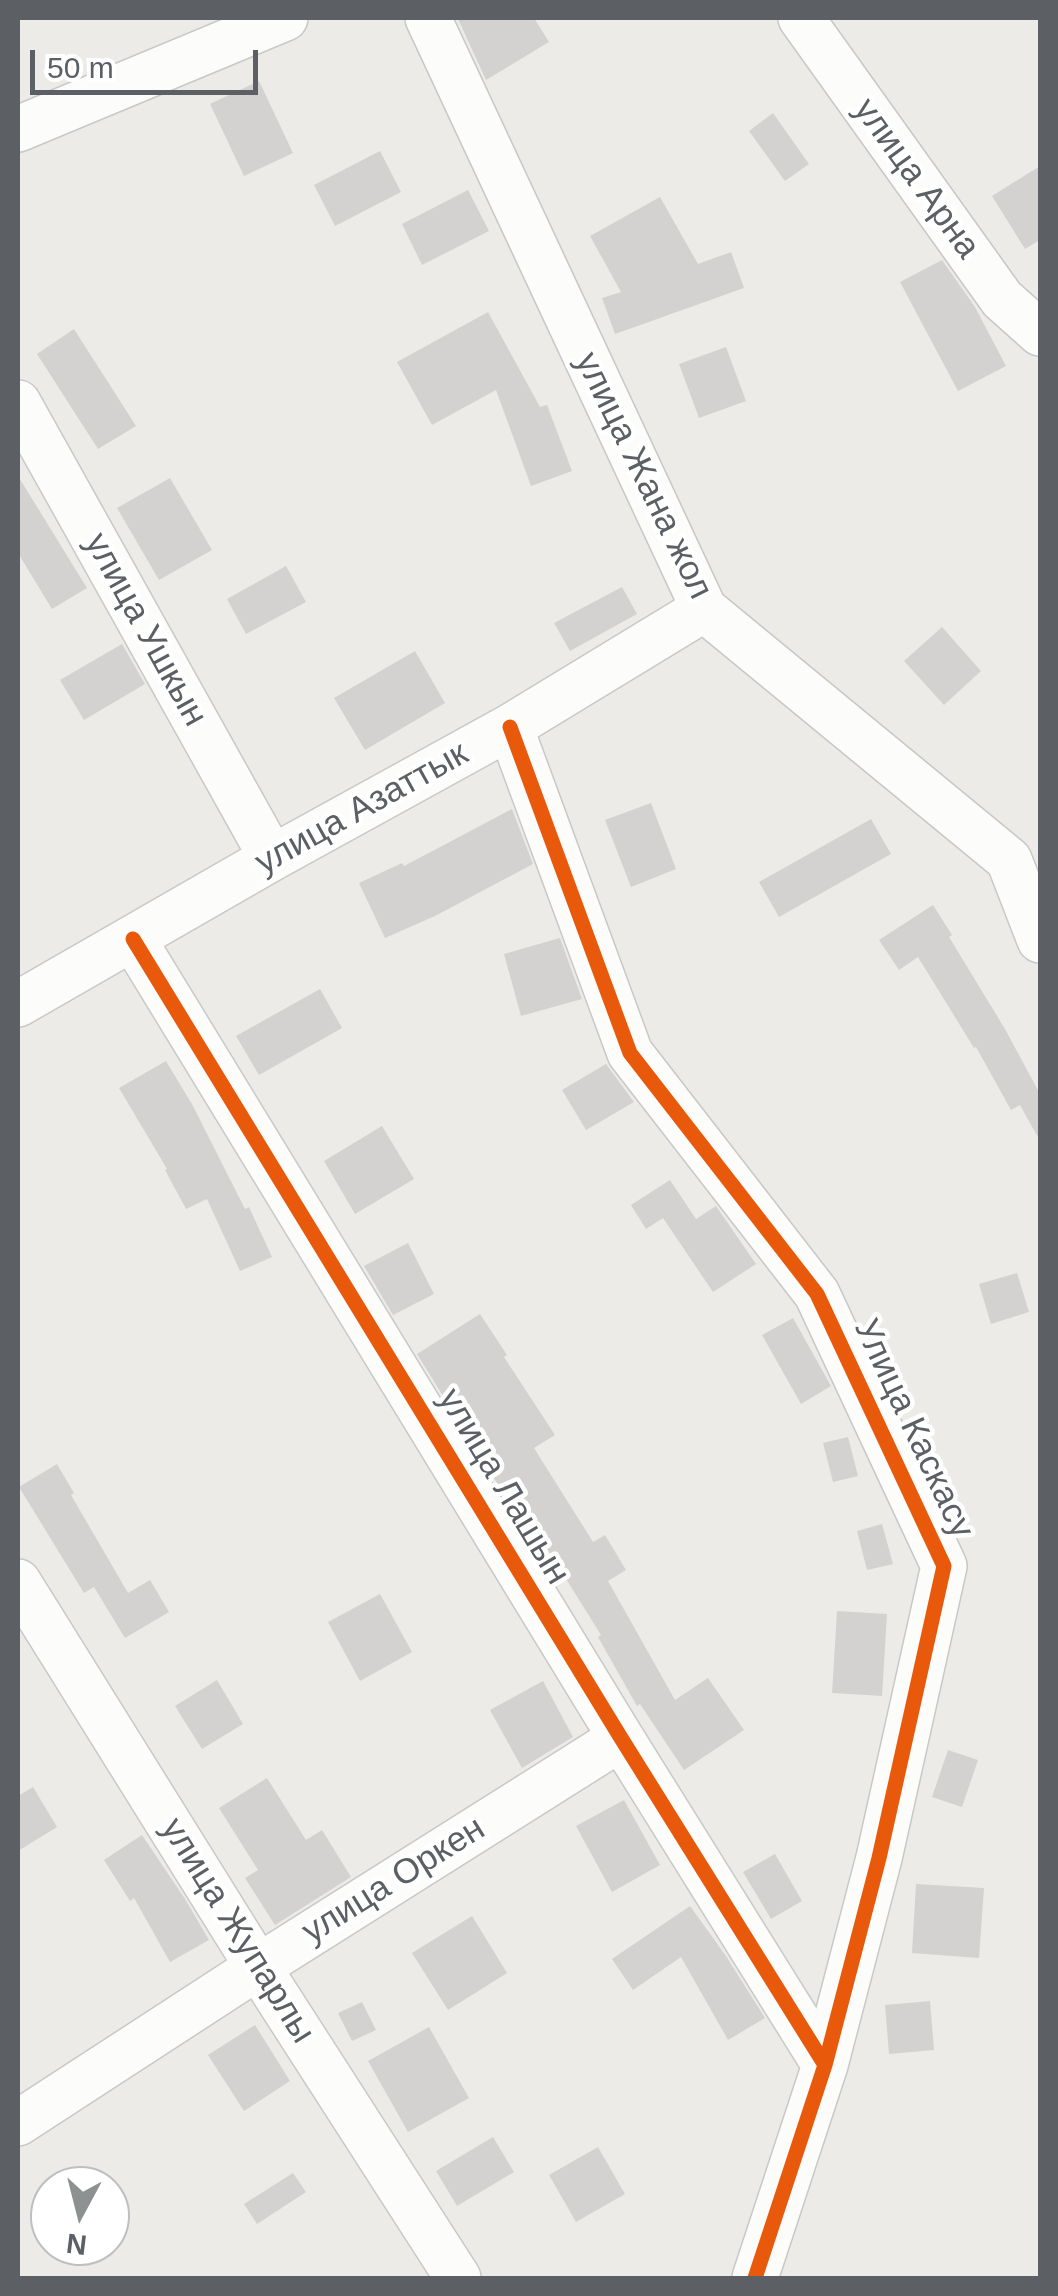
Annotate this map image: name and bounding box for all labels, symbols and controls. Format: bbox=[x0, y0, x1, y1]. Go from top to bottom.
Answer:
scale bar bbox=[35, 30, 262, 92]
text: 50 m bbox=[47, 51, 114, 84]
street label: улица Арна bbox=[844, 91, 988, 267]
street label: улица Жана жол bbox=[565, 346, 721, 606]
street label: улица Ушкын bbox=[75, 526, 215, 734]
street label: улица Азаттык bbox=[248, 733, 476, 885]
street label: Улица Каскасу bbox=[844, 1313, 982, 1545]
street label: улица Лашын bbox=[428, 1381, 578, 1593]
street label: улица Оркен bbox=[295, 1808, 493, 1954]
street label: улица Жупарлы bbox=[151, 1811, 323, 2051]
north arrow bbox=[30, 2166, 130, 2266]
text: N bbox=[65, 2228, 88, 2261]

